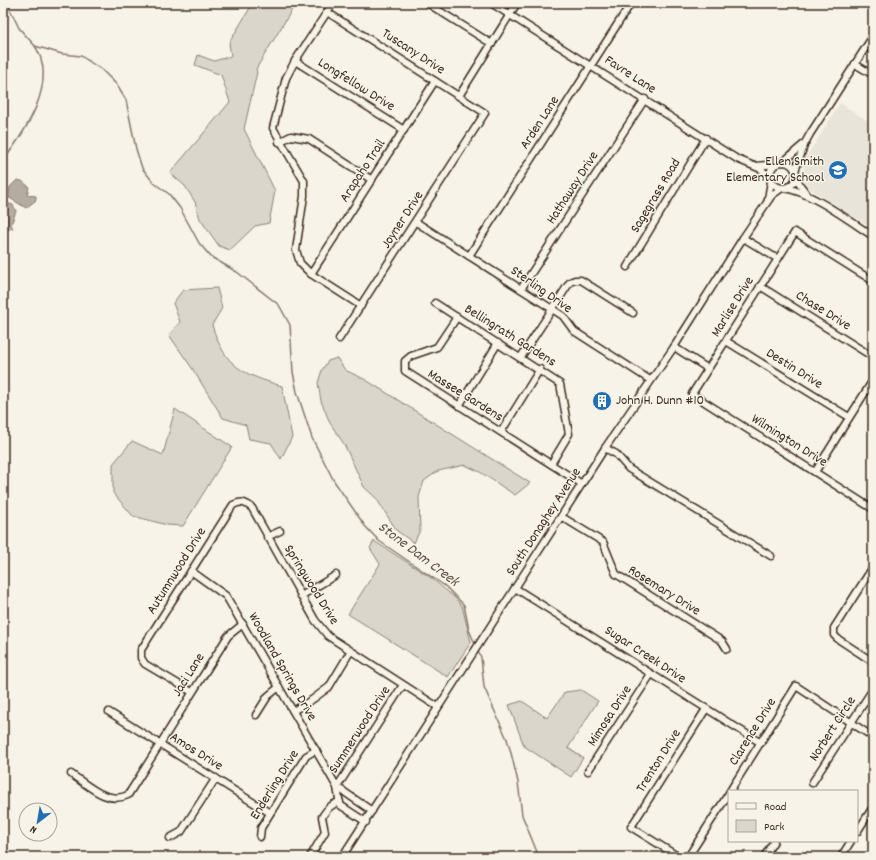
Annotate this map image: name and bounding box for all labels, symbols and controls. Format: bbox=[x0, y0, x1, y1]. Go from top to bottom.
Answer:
street label: Tuscany Drive bbox=[377, 24, 449, 80]
street label: Favre Lane bbox=[600, 51, 660, 99]
street label: Longfellow Drive bbox=[313, 53, 399, 117]
street label: Arden Lane bbox=[515, 92, 565, 154]
street label: Arapaho Trail bbox=[335, 135, 391, 206]
street label: Hathaway Drive bbox=[542, 148, 604, 228]
place label: Ellen Smith Elementary School bbox=[726, 152, 825, 188]
street label: Sagegrass Road bbox=[626, 155, 686, 237]
school or university icon: Ellen Smith Elementary School bbox=[827, 159, 849, 181]
street label: Joyner Drive bbox=[377, 187, 429, 253]
street label: Sterling Drive bbox=[506, 261, 576, 319]
street label: Marlise Drive bbox=[706, 273, 760, 341]
street label: Chase Drive bbox=[791, 286, 855, 336]
street label: Bellingrath Gardens bbox=[460, 300, 560, 372]
street label: Destin Drive bbox=[762, 344, 826, 394]
street label: Massee Gardens bbox=[423, 365, 507, 427]
building icon: John H. Dunn #10 bbox=[591, 390, 613, 412]
place label: John H. Dunn #10 bbox=[616, 391, 704, 411]
street label: Wilmington Drive bbox=[747, 410, 831, 472]
street label: South Donaghey Avenue bbox=[501, 464, 587, 580]
water label: Stone Dam Creek bbox=[373, 517, 465, 594]
street label: Autumnwood Drive bbox=[142, 524, 212, 618]
street label: Springwood Drive bbox=[278, 541, 344, 629]
street label: Rosemary Drive bbox=[624, 561, 704, 621]
street label: Woodland Springs Drive bbox=[243, 609, 321, 725]
street label: Sugar Creek Drive bbox=[600, 621, 690, 689]
street label: Jaci Lane bbox=[168, 649, 210, 701]
street label: Summerwood Drive bbox=[324, 682, 396, 778]
street label: Mimosa Drive bbox=[583, 682, 637, 750]
street label: Norbert Circle bbox=[804, 693, 862, 765]
street label: Clarence Drive bbox=[724, 694, 782, 770]
street label: Trenton Drive bbox=[632, 725, 686, 797]
street label: Amos Drive bbox=[165, 728, 227, 776]
street label: Enderling Drive bbox=[245, 746, 305, 824]
legend bbox=[728, 790, 858, 842]
text: Road bbox=[764, 799, 786, 816]
north arrow bbox=[18, 802, 58, 842]
text: Park bbox=[764, 819, 785, 836]
text: N bbox=[27, 820, 40, 837]

